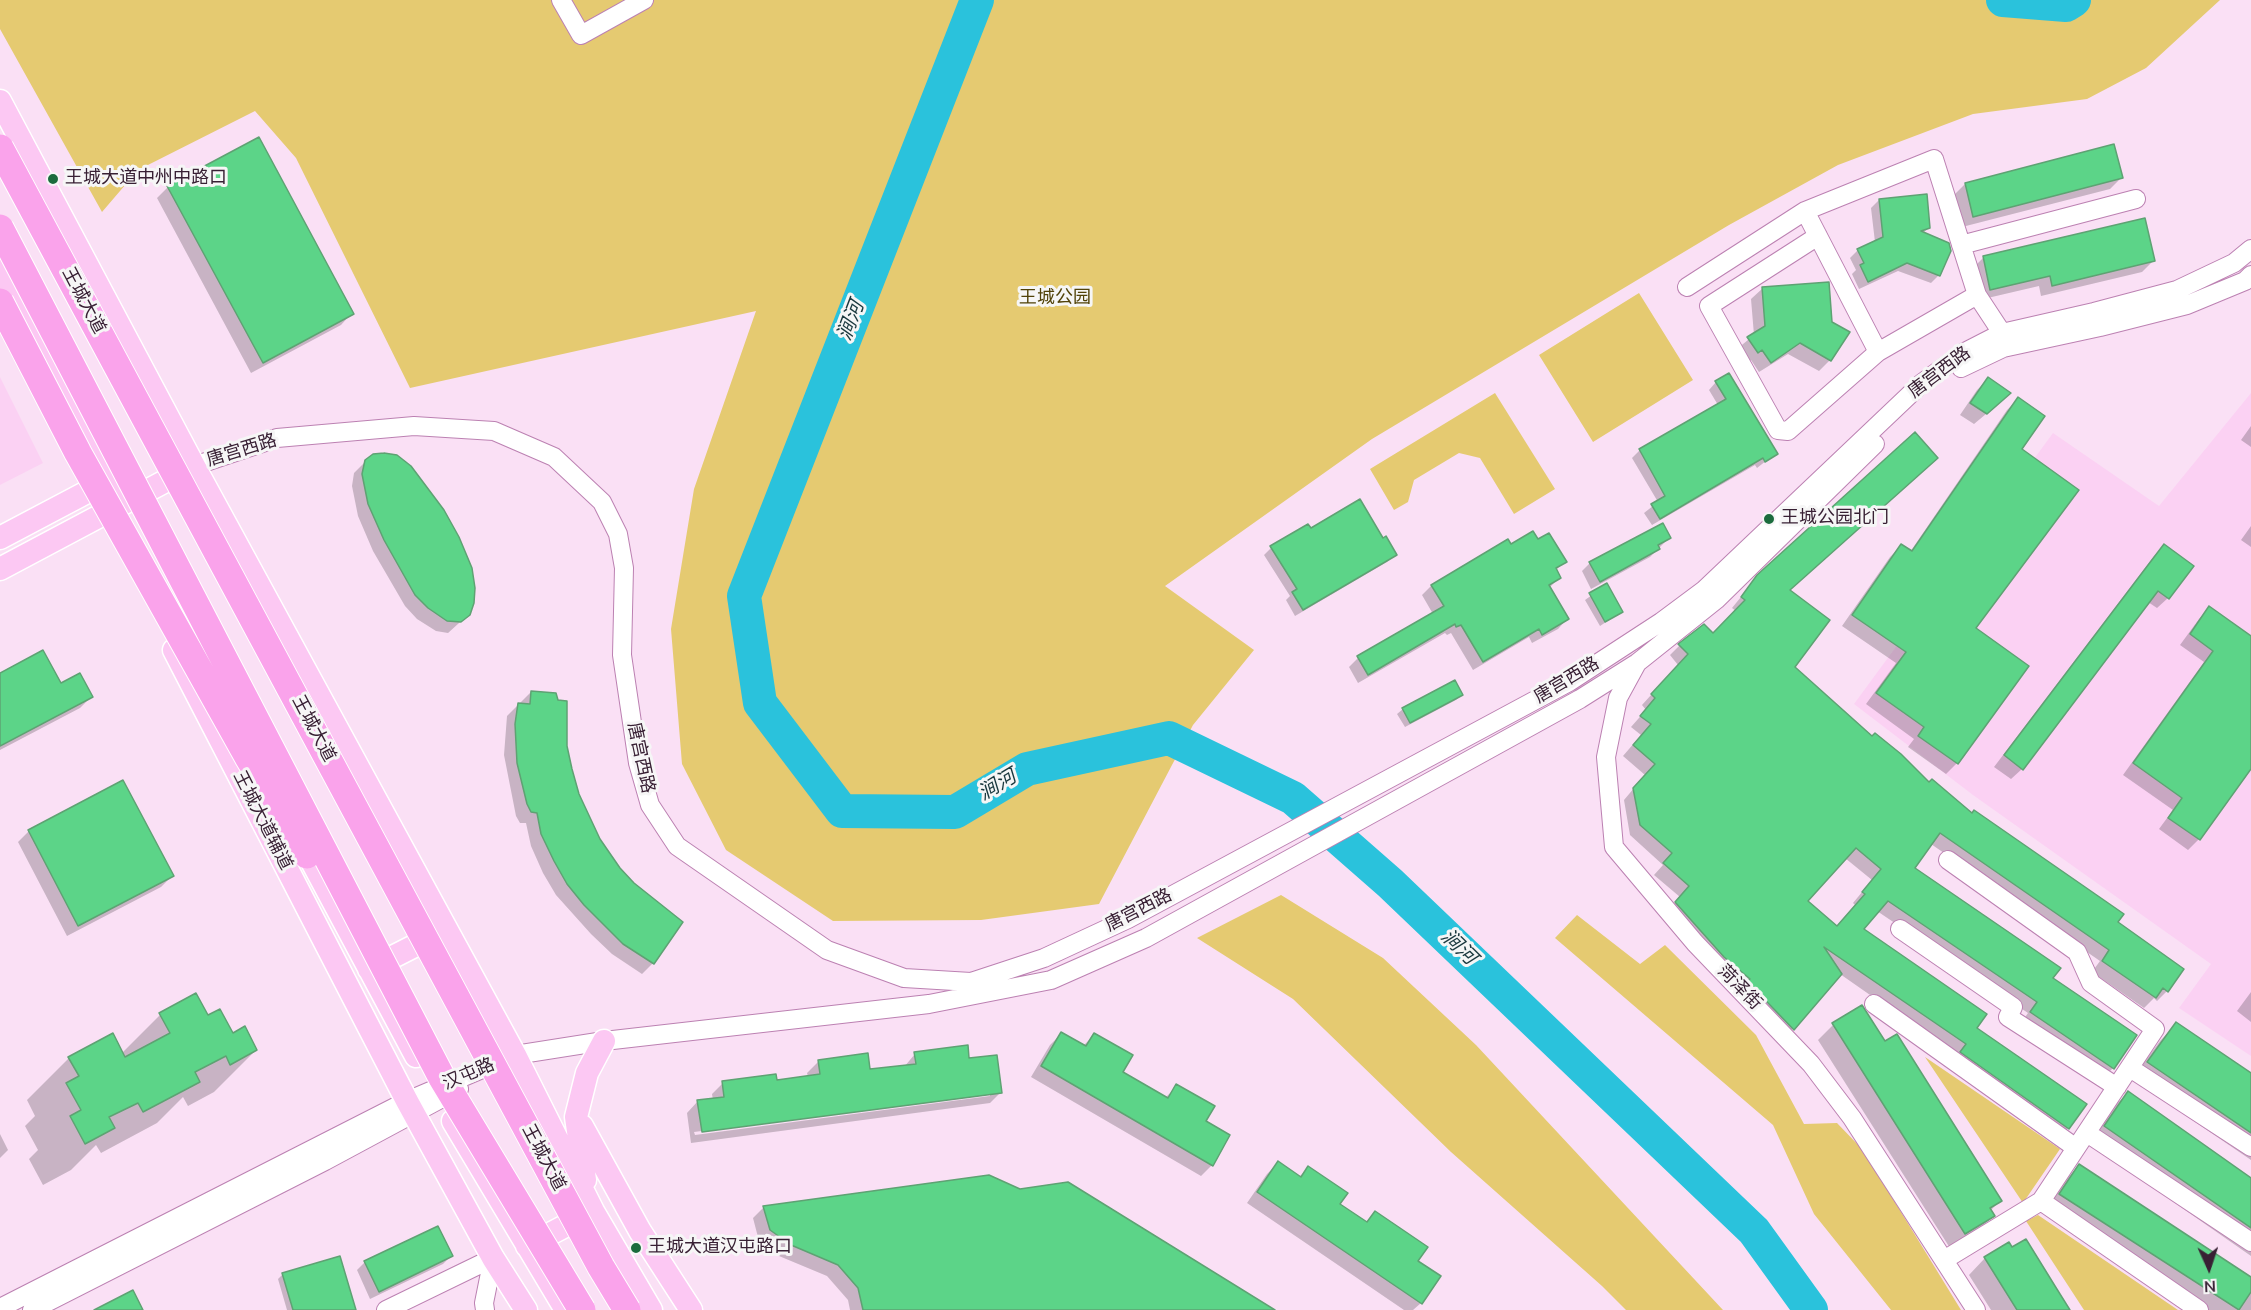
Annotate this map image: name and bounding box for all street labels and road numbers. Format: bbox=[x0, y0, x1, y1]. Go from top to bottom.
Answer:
street label: 王城大道 bbox=[57, 264, 109, 338]
street label: 唐宫西路 bbox=[1905, 343, 1975, 403]
street label: 唐宫西路 bbox=[204, 430, 280, 472]
street label: 唐宫西路 bbox=[1531, 653, 1603, 709]
street label: 王城大道 bbox=[287, 692, 339, 766]
street label: 唐宫西路 bbox=[622, 721, 658, 795]
street label: 王城大道辅道 bbox=[228, 768, 296, 874]
street label: 唐宫西路 bbox=[1102, 885, 1176, 937]
street label: 菏泽街 bbox=[1712, 961, 1766, 1015]
street label: 汉屯路 bbox=[440, 1055, 498, 1095]
street label: 王城大道 bbox=[517, 1121, 569, 1195]

